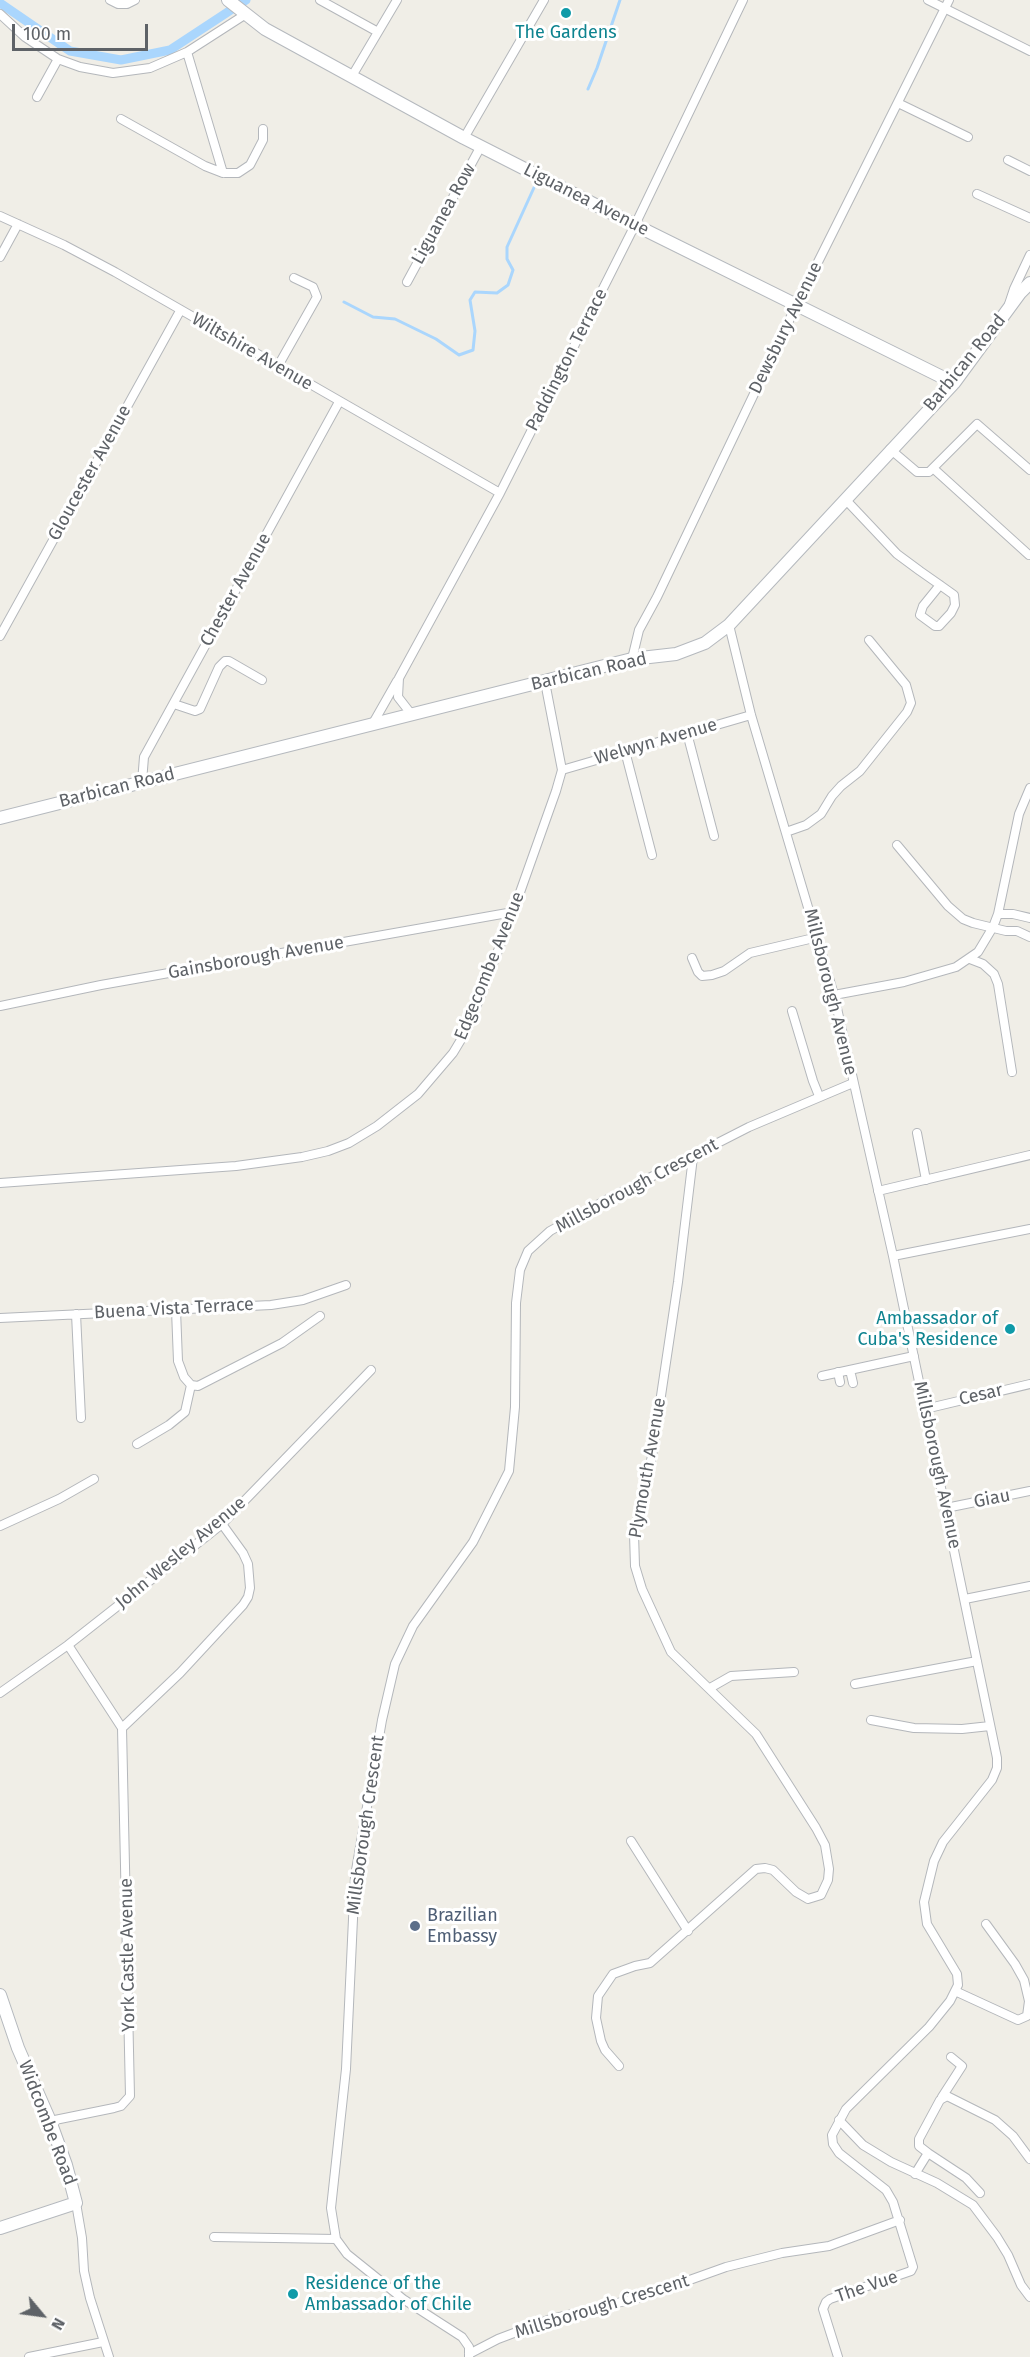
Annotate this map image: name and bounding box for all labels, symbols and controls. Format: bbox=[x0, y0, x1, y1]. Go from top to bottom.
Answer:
marker: The Gardens bbox=[559, 6, 573, 20]
scale bar bbox=[15, 12, 152, 50]
place label: The Gardens bbox=[515, 22, 617, 44]
text: 100 m bbox=[23, 23, 71, 45]
street label: Liguanea Avenue bbox=[520, 159, 652, 241]
street label: Liguanea Row bbox=[407, 160, 481, 268]
street label: Dewsbury Avenue bbox=[745, 258, 827, 398]
street label: Paddington Terrace bbox=[522, 285, 612, 435]
street label: Wiltshire Avenue bbox=[188, 309, 316, 395]
street label: Barbican Road bbox=[919, 310, 1011, 416]
street label: Gloucester Avenue bbox=[44, 402, 136, 544]
street label: Chester Avenue bbox=[196, 530, 276, 650]
street label: Barbican Road bbox=[529, 648, 649, 696]
street label: Welwyn Avenue bbox=[592, 714, 720, 770]
street label: Barbican Road bbox=[57, 763, 177, 813]
street label: Edgecombe Avenue bbox=[450, 889, 530, 1043]
street label: Millsborough Avenue bbox=[799, 906, 861, 1078]
street label: Gainsborough Avenue bbox=[166, 932, 346, 984]
street label: Millsborough Crescent bbox=[552, 1134, 722, 1238]
street label: Buena Vista Terrace bbox=[94, 1294, 254, 1324]
place label: Ambassador of Cuba's Residence bbox=[858, 1308, 998, 1350]
marker: Ambassador of Cuba's Residence bbox=[1003, 1322, 1017, 1336]
street label: Millsborough Avenue bbox=[909, 1379, 965, 1551]
street label: Cesar bbox=[957, 1379, 1005, 1411]
street label: Plymouth Avenue bbox=[625, 1396, 671, 1540]
street label: Giau bbox=[972, 1485, 1012, 1513]
street label: John Wesley Avenue bbox=[112, 1492, 250, 1614]
street label: Millsborough Crescent bbox=[343, 1734, 389, 1916]
street label: York Castle Avenue bbox=[116, 1878, 140, 2032]
place label: Brazilian Embassy bbox=[427, 1905, 498, 1948]
marker: Brazilian Embassy bbox=[408, 1919, 422, 1933]
street label: Widcombe Road bbox=[13, 2058, 81, 2188]
street label: The Vue bbox=[833, 2266, 901, 2308]
street label: Millsborough Crescent bbox=[512, 2270, 692, 2344]
place label: Residence of the Ambassador of Chile bbox=[305, 2273, 472, 2316]
north arrow bbox=[12, 2285, 72, 2345]
marker: Residence of the Ambassador of Chile bbox=[286, 2287, 300, 2301]
text: N bbox=[47, 2315, 69, 2333]

